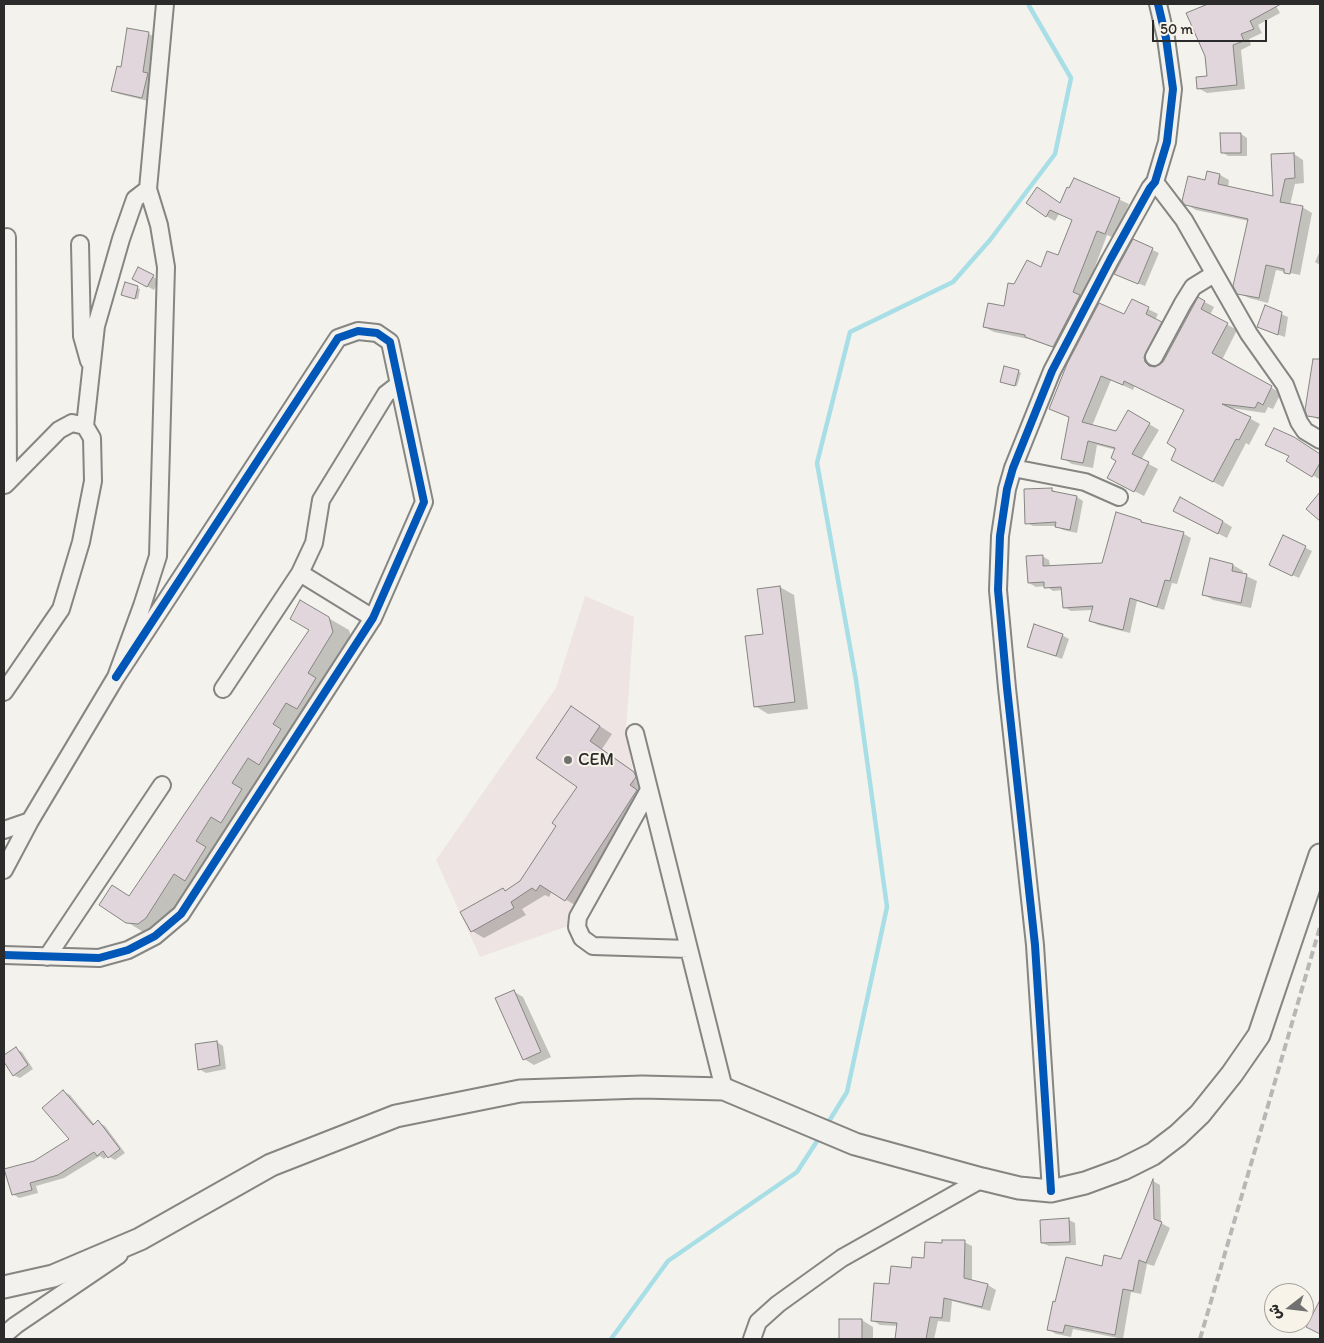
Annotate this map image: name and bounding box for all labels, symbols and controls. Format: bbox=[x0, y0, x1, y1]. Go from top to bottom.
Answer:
scale bar bbox=[1154, 10, 1269, 42]
text: 50 m bbox=[1160, 20, 1193, 38]
place label: CEM bbox=[578, 749, 614, 771]
marker: CEM bbox=[562, 754, 574, 766]
north arrow bbox=[1264, 1283, 1314, 1333]
text: ش bbox=[1265, 1302, 1285, 1322]

